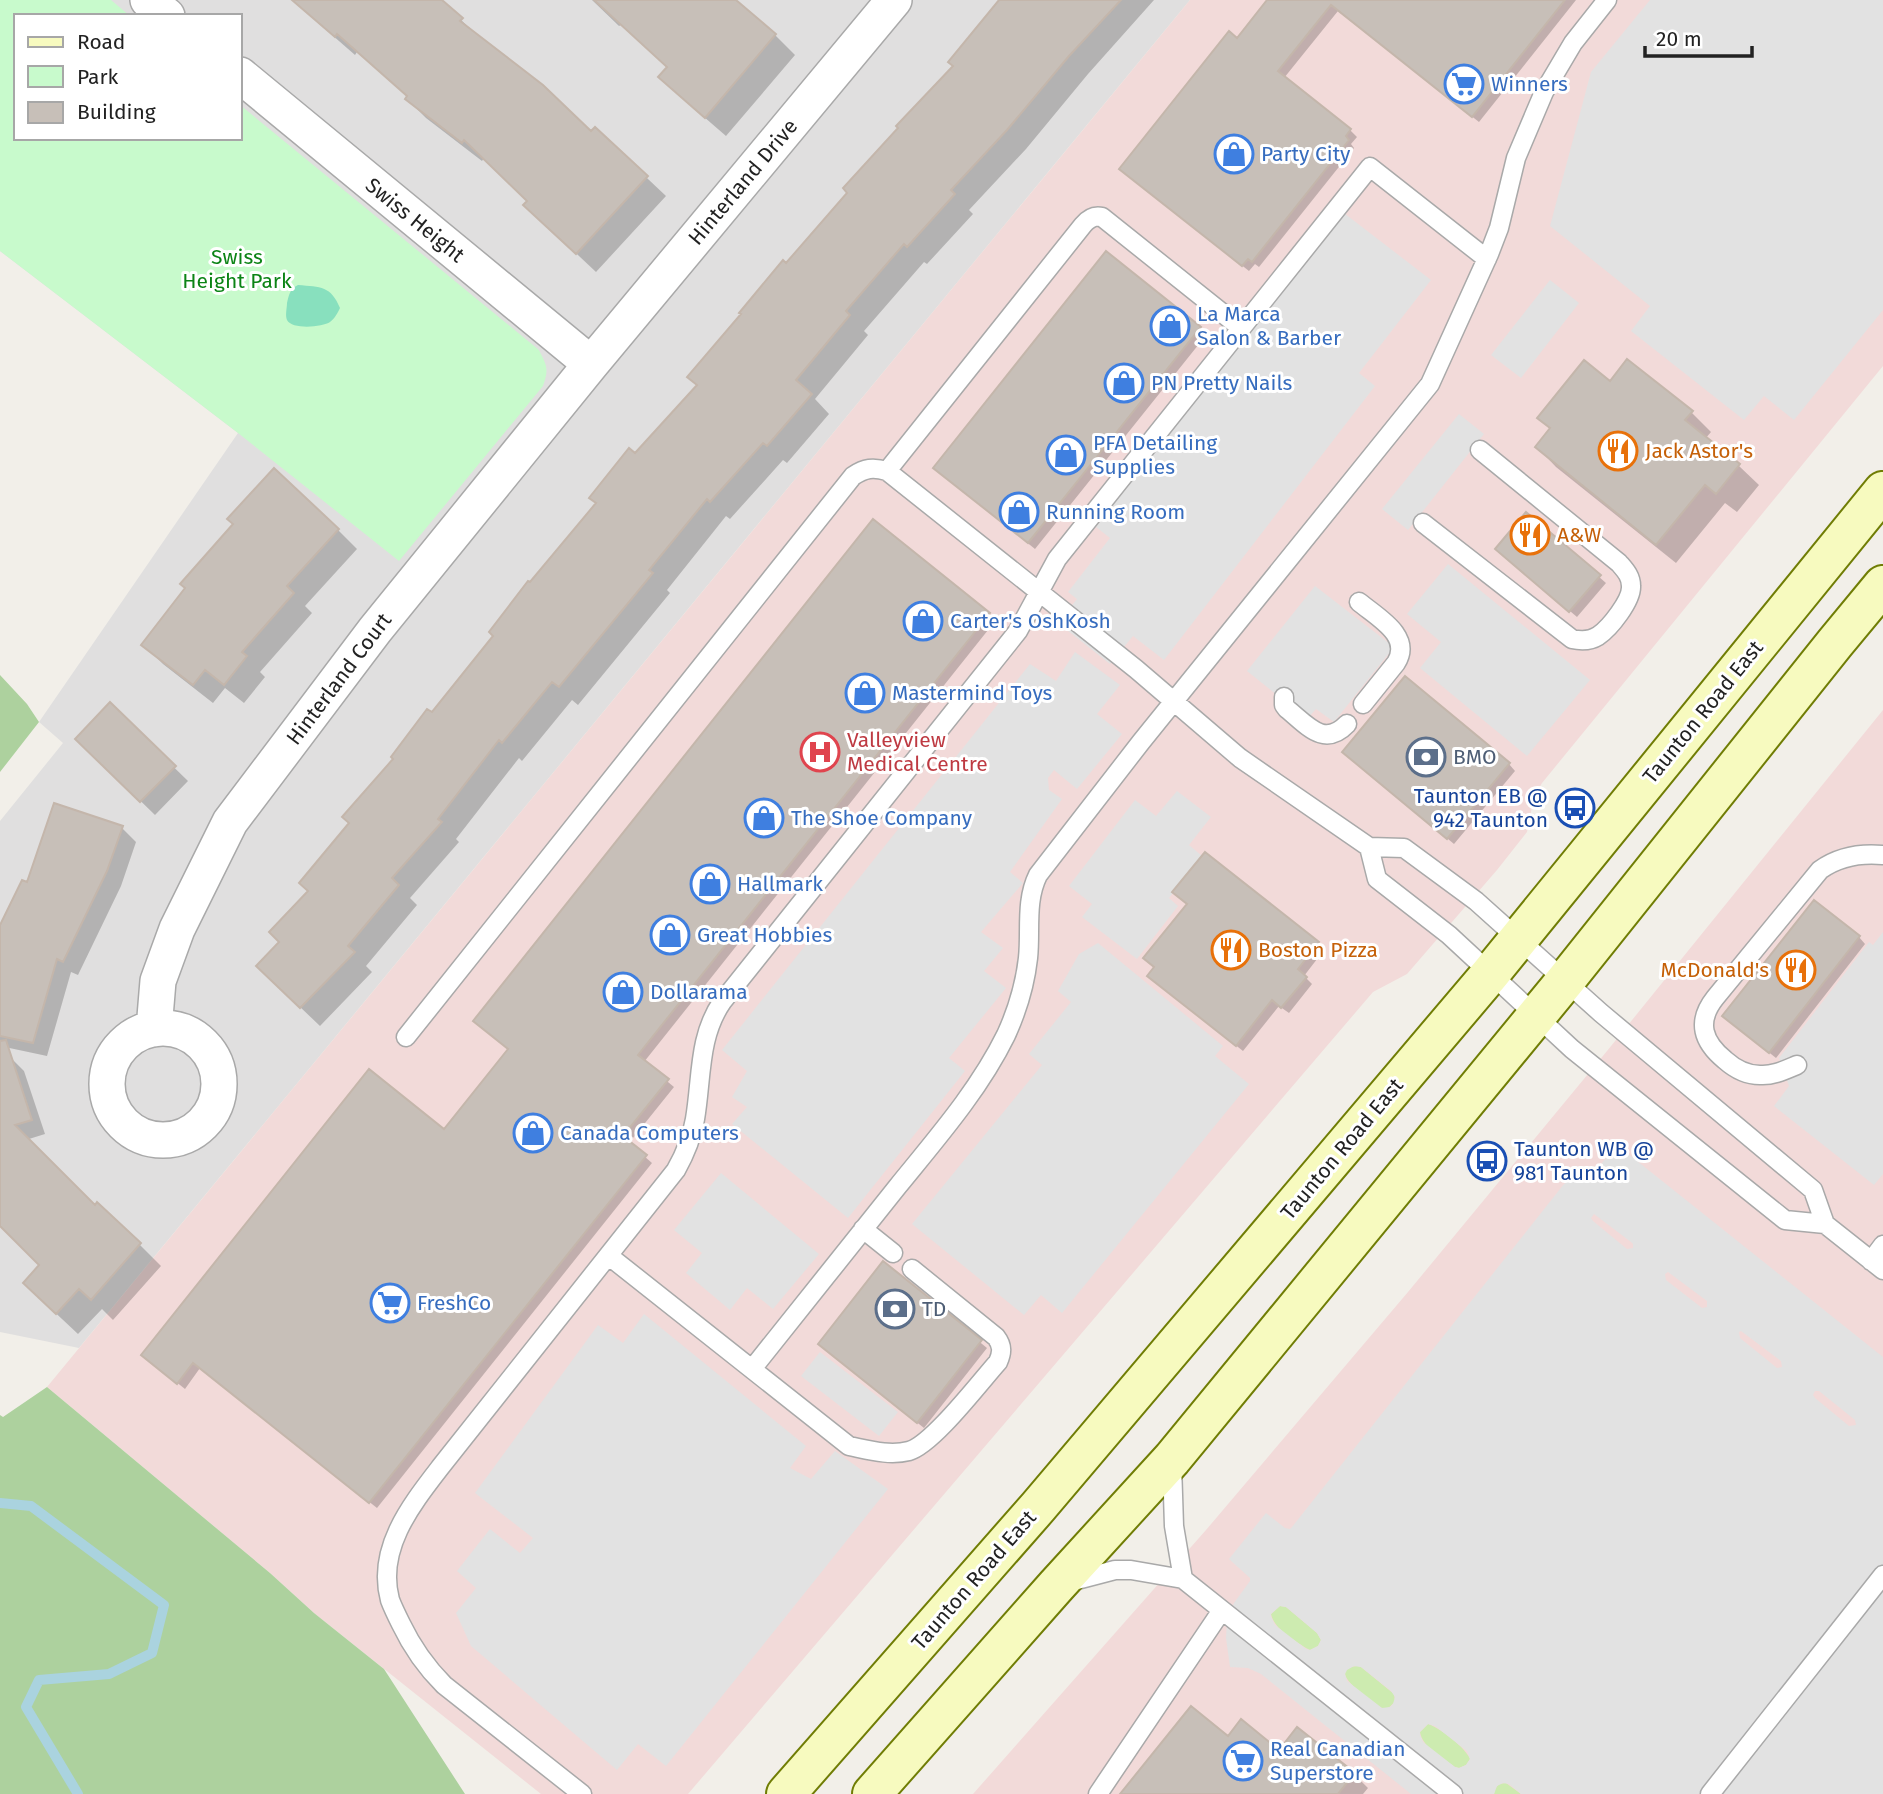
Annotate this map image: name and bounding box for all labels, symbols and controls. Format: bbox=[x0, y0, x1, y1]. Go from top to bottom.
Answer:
legend bbox=[14, 14, 242, 140]
scale bar bbox=[1645, 14, 1752, 58]
text: 20 m bbox=[1656, 26, 1702, 52]
text: Road bbox=[77, 29, 125, 55]
supermarket icon: Winners bbox=[1443, 63, 1485, 105]
text: Park bbox=[77, 64, 119, 90]
place label: Winners bbox=[1491, 71, 1568, 97]
text: Building bbox=[77, 99, 156, 125]
street label: Hinterland Drive bbox=[683, 114, 803, 250]
shop icon: Party City bbox=[1213, 133, 1255, 175]
place label: Party City bbox=[1261, 141, 1351, 167]
street label: Swiss Height bbox=[360, 172, 470, 268]
park label: Swiss Height Park bbox=[182, 244, 292, 294]
place label: La Marca Salon & Barber bbox=[1197, 301, 1341, 351]
shop icon: La Marca Salon & Barber bbox=[1149, 305, 1191, 347]
shop icon: PN Pretty Nails bbox=[1103, 362, 1145, 404]
place label: PN Pretty Nails bbox=[1151, 370, 1293, 396]
place label: PFA Detailing Supplies bbox=[1093, 430, 1217, 480]
restaurant icon: Jack Astor's bbox=[1597, 430, 1639, 472]
shop icon: PFA Detailing Supplies bbox=[1045, 434, 1087, 476]
place label: Jack Astor's bbox=[1645, 438, 1753, 464]
shop icon: Running Room bbox=[998, 491, 1040, 533]
place label: Running Room bbox=[1046, 499, 1185, 525]
restaurant icon: A&W bbox=[1509, 514, 1551, 556]
place label: A&W bbox=[1557, 522, 1601, 548]
shop icon: Carter's OshKosh bbox=[902, 600, 944, 642]
street label: Hinterland Court bbox=[281, 607, 397, 750]
place label: Carter's OshKosh bbox=[950, 608, 1111, 634]
street label: Taunton Road East bbox=[1637, 635, 1769, 789]
shop icon: Mastermind Toys bbox=[844, 672, 886, 714]
place label: Mastermind Toys bbox=[892, 680, 1053, 706]
place label: Valleyview Medical Centre bbox=[847, 727, 988, 777]
hospital icon: Valleyview Medical Centre bbox=[799, 731, 841, 773]
bank icon: BMO bbox=[1405, 736, 1447, 778]
place label: BMO bbox=[1453, 744, 1496, 770]
place label: Taunton EB @ 942 Taunton bbox=[1414, 783, 1548, 833]
bus stop icon: Taunton EB @ 942 Taunton bbox=[1554, 787, 1596, 829]
shop icon: The Shoe Company bbox=[743, 797, 785, 839]
place label: The Shoe Company bbox=[791, 805, 973, 831]
shop icon: Hallmark bbox=[689, 863, 731, 905]
place label: Hallmark bbox=[737, 871, 823, 897]
shop icon: Great Hobbies bbox=[649, 914, 691, 956]
place label: Great Hobbies bbox=[697, 922, 832, 948]
restaurant icon: Boston Pizza bbox=[1210, 929, 1252, 971]
place label: Boston Pizza bbox=[1258, 937, 1378, 963]
restaurant icon: McDonald's bbox=[1775, 949, 1817, 991]
place label: McDonald's bbox=[1661, 957, 1769, 983]
shop icon: Dollarama bbox=[602, 971, 644, 1013]
place label: Dollarama bbox=[650, 979, 748, 1005]
street label: Taunton Road East bbox=[1275, 1073, 1409, 1225]
shop icon: Canada Computers bbox=[512, 1112, 554, 1154]
place label: Canada Computers bbox=[560, 1120, 739, 1146]
place label: Taunton WB @ 981 Taunton bbox=[1514, 1136, 1654, 1186]
bus stop icon: Taunton WB @ 981 Taunton bbox=[1466, 1140, 1508, 1182]
supermarket icon: FreshCo bbox=[369, 1282, 411, 1324]
bank icon: TD bbox=[874, 1288, 916, 1330]
place label: FreshCo bbox=[417, 1290, 491, 1316]
place label: TD bbox=[922, 1296, 946, 1322]
street label: Taunton Road East bbox=[906, 1504, 1042, 1655]
place label: Real Canadian Superstore bbox=[1270, 1736, 1405, 1786]
supermarket icon: Real Canadian Superstore bbox=[1222, 1740, 1264, 1782]

